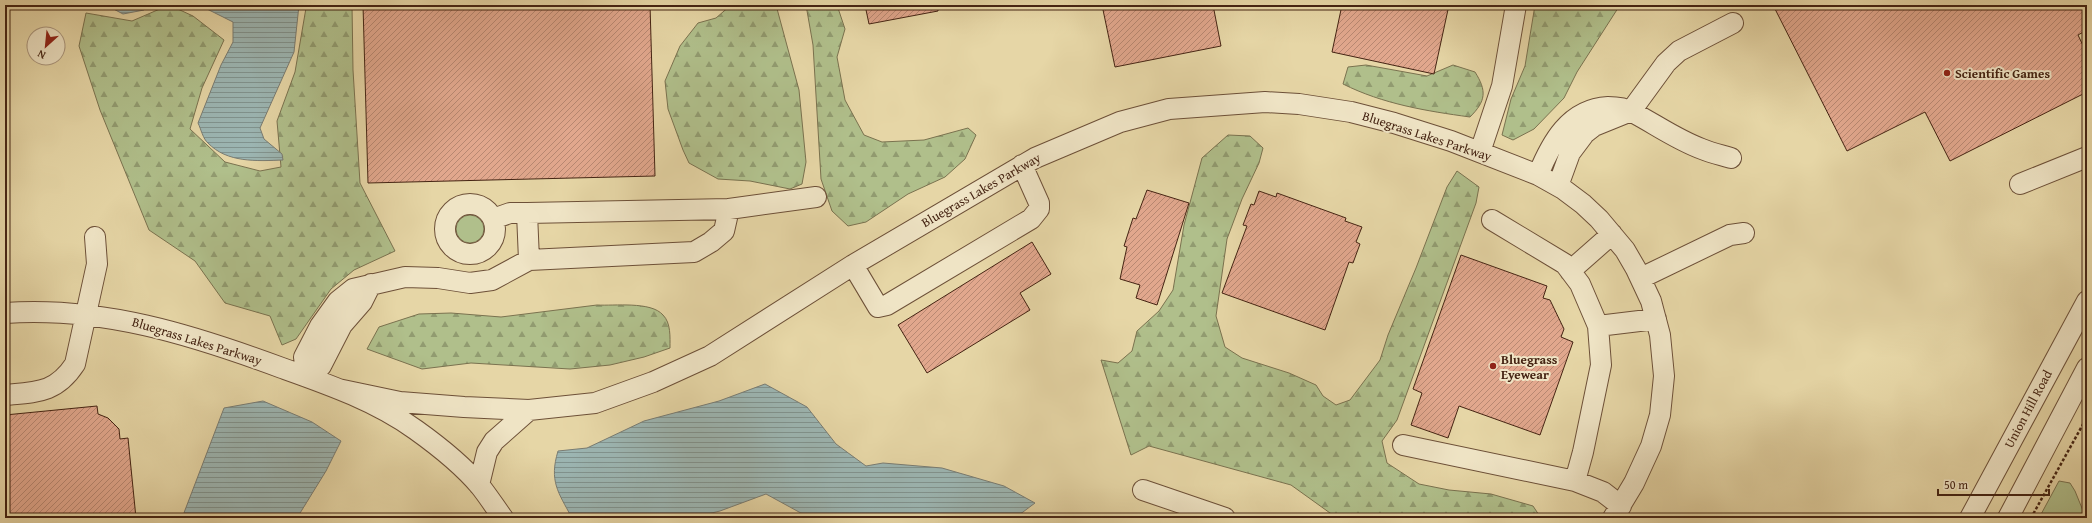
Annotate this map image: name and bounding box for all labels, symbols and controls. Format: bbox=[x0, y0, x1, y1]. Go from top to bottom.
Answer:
north arrow bbox=[26, 26, 66, 66]
text: N bbox=[34, 46, 48, 64]
place label: Scientific Games bbox=[1955, 64, 2050, 83]
marker: Scientific Games bbox=[1942, 68, 1952, 78]
street label: Bluegrass Lakes Parkway bbox=[1360, 106, 1495, 166]
street label: Bluegrass Lakes Parkway bbox=[918, 148, 1045, 232]
street label: Bluegrass Lakes Parkway bbox=[130, 312, 265, 370]
place label: Bluegrass Eyewear bbox=[1501, 350, 1558, 384]
marker: Bluegrass Eyewear bbox=[1488, 361, 1498, 371]
street label: Union Hill Road bbox=[1999, 367, 2057, 451]
scale bar bbox=[1938, 471, 2049, 497]
text: 50 m bbox=[1944, 476, 1968, 493]

